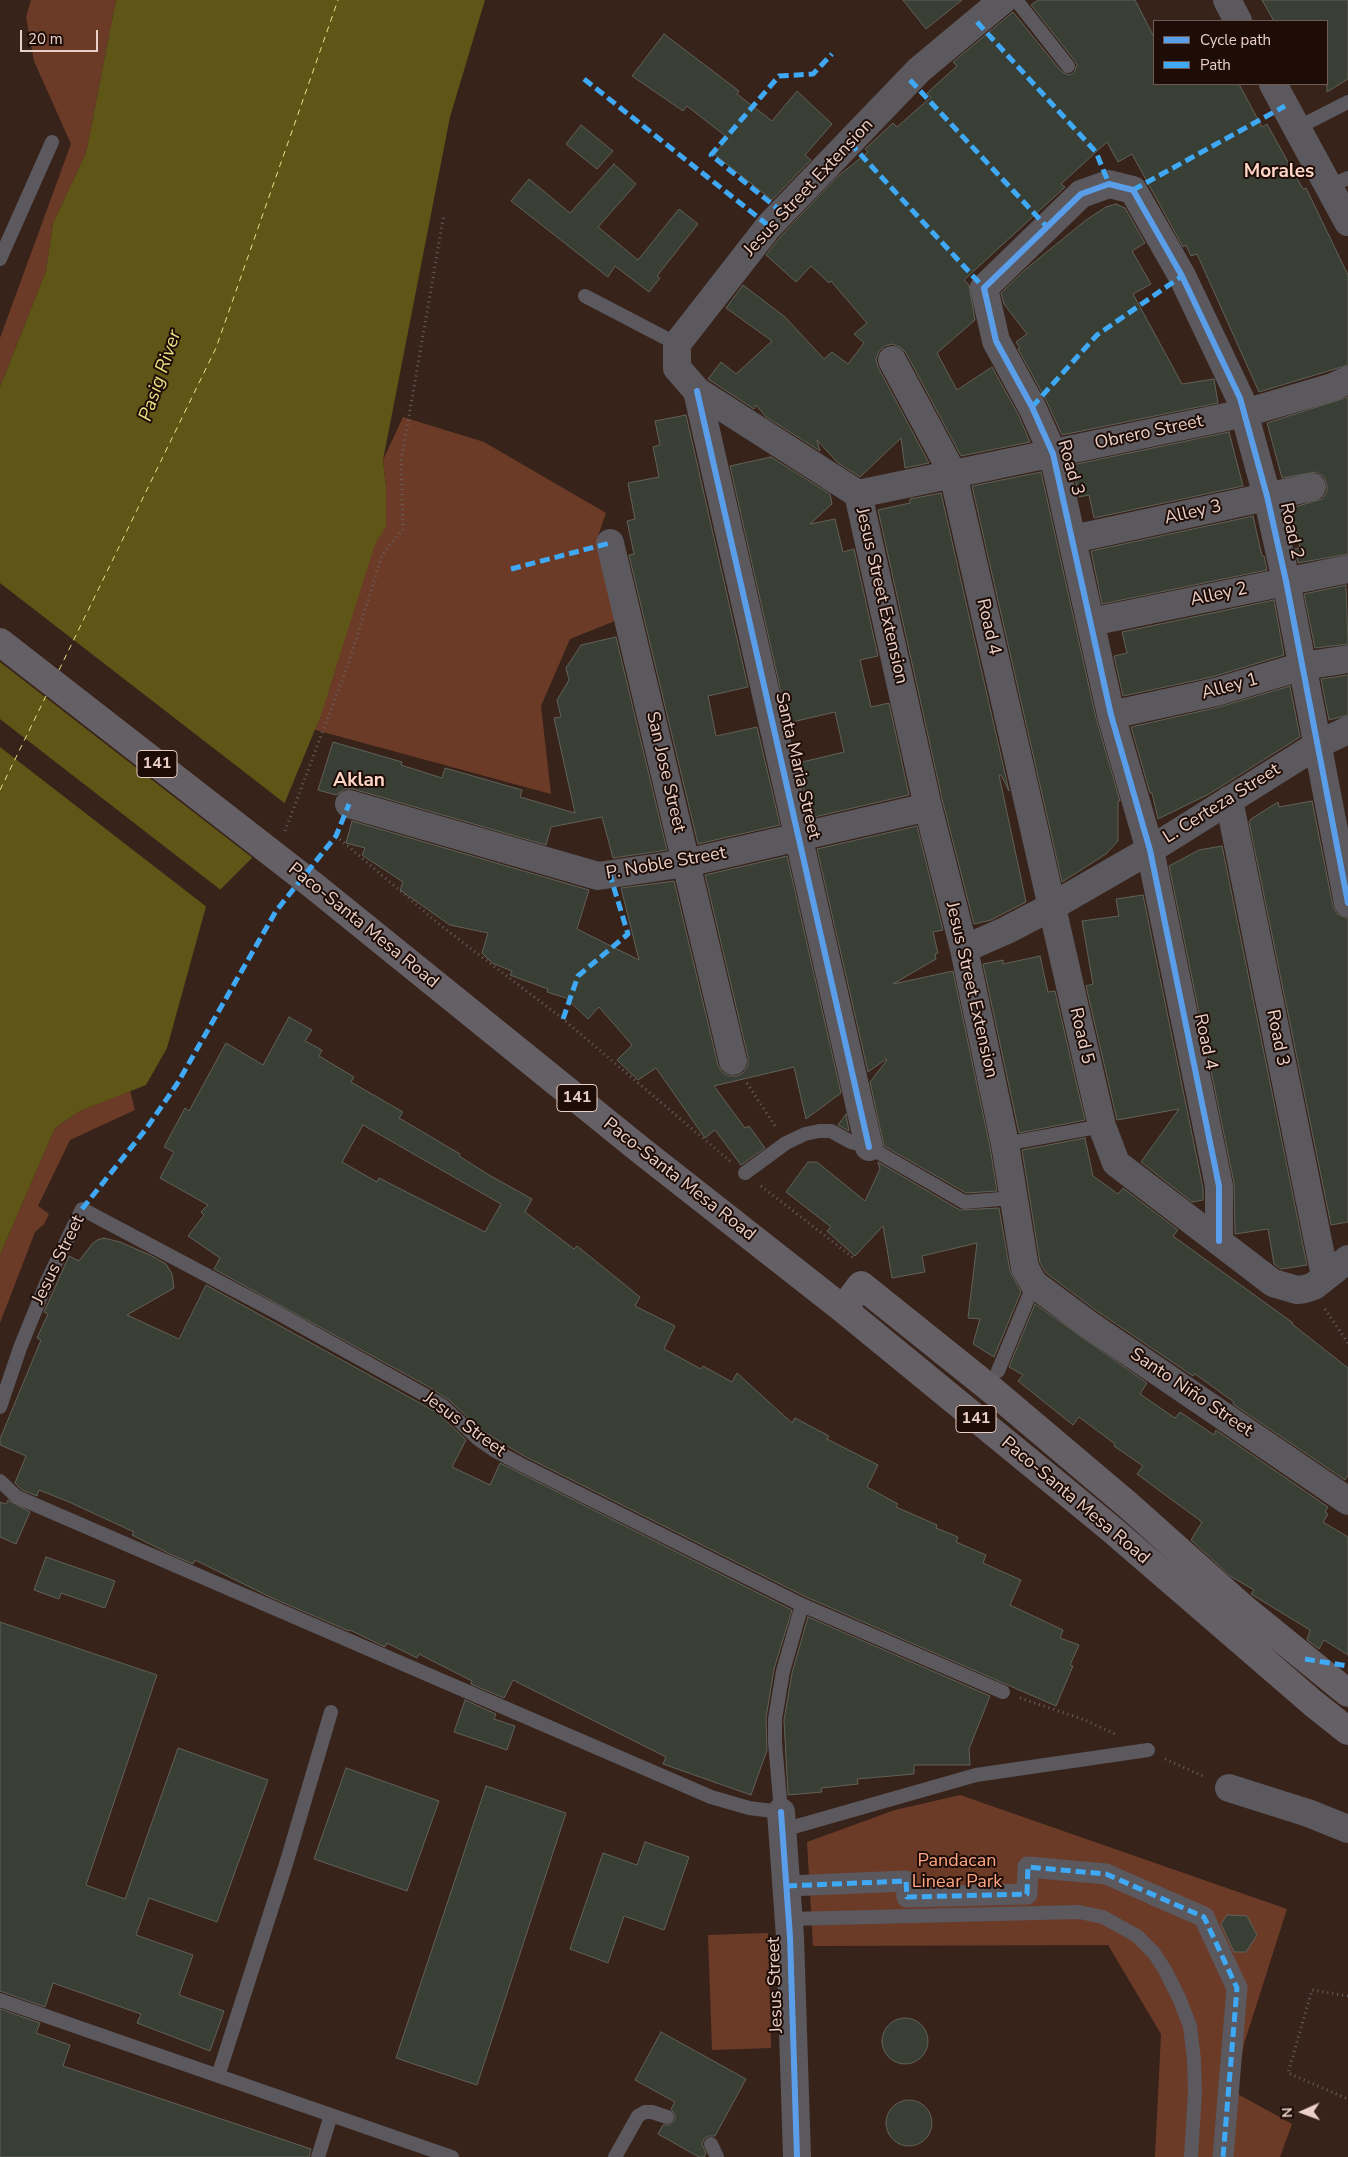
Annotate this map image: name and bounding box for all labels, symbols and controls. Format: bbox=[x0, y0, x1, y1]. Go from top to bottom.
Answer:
scale bar bbox=[22, 20, 100, 52]
legend bbox=[1153, 20, 1328, 85]
text: 20 m bbox=[28, 29, 63, 49]
text: Cycle path bbox=[1200, 30, 1271, 50]
text: Path bbox=[1200, 55, 1231, 75]
street label: Jesus Street Extension bbox=[740, 115, 878, 261]
district label: Morales bbox=[1244, 161, 1314, 183]
water label: Pasig River bbox=[135, 327, 187, 425]
street label: Obrero Street bbox=[1093, 411, 1205, 455]
street label: Road 3 bbox=[1052, 437, 1088, 499]
street label: Alley 3 bbox=[1162, 496, 1224, 530]
street label: Road 2 bbox=[1274, 501, 1308, 561]
street label: Jesus Street Extension bbox=[850, 506, 912, 686]
street label: Alley 2 bbox=[1188, 578, 1250, 612]
street label: Road 4 bbox=[971, 597, 1005, 657]
street label: Alley 1 bbox=[1199, 669, 1261, 705]
street label: Santa Maria Street bbox=[770, 690, 824, 842]
street label: San Jose Street bbox=[641, 710, 689, 834]
road number: 141 bbox=[137, 751, 177, 778]
street label: L. Certeza Street bbox=[1159, 759, 1285, 849]
district label: Aklan bbox=[333, 770, 385, 792]
street label: P. Noble Street bbox=[604, 843, 728, 885]
street label: Paco-Santa Mesa Road bbox=[283, 859, 443, 993]
street label: Jesus Street Extension bbox=[940, 900, 1002, 1080]
street label: Road 5 bbox=[1064, 1006, 1098, 1066]
street label: Road 3 bbox=[1261, 1008, 1293, 1068]
street label: Road 4 bbox=[1188, 1012, 1222, 1072]
road number: 141 bbox=[557, 1084, 597, 1112]
street label: Paco-Santa Mesa Road bbox=[599, 1114, 759, 1246]
street label: Jesus Street bbox=[28, 1212, 90, 1308]
street label: Santo Niño Street bbox=[1126, 1344, 1256, 1442]
street label: Jesus Street bbox=[419, 1388, 509, 1462]
road number: 141 bbox=[956, 1406, 996, 1432]
street label: Paco-Santa Mesa Road bbox=[996, 1433, 1154, 1569]
park label: Pandacan Linear Park bbox=[912, 1851, 1002, 1894]
street label: Jesus Street bbox=[764, 1936, 788, 2034]
north arrow bbox=[1278, 2087, 1328, 2137]
text: N bbox=[1278, 2107, 1297, 2118]

